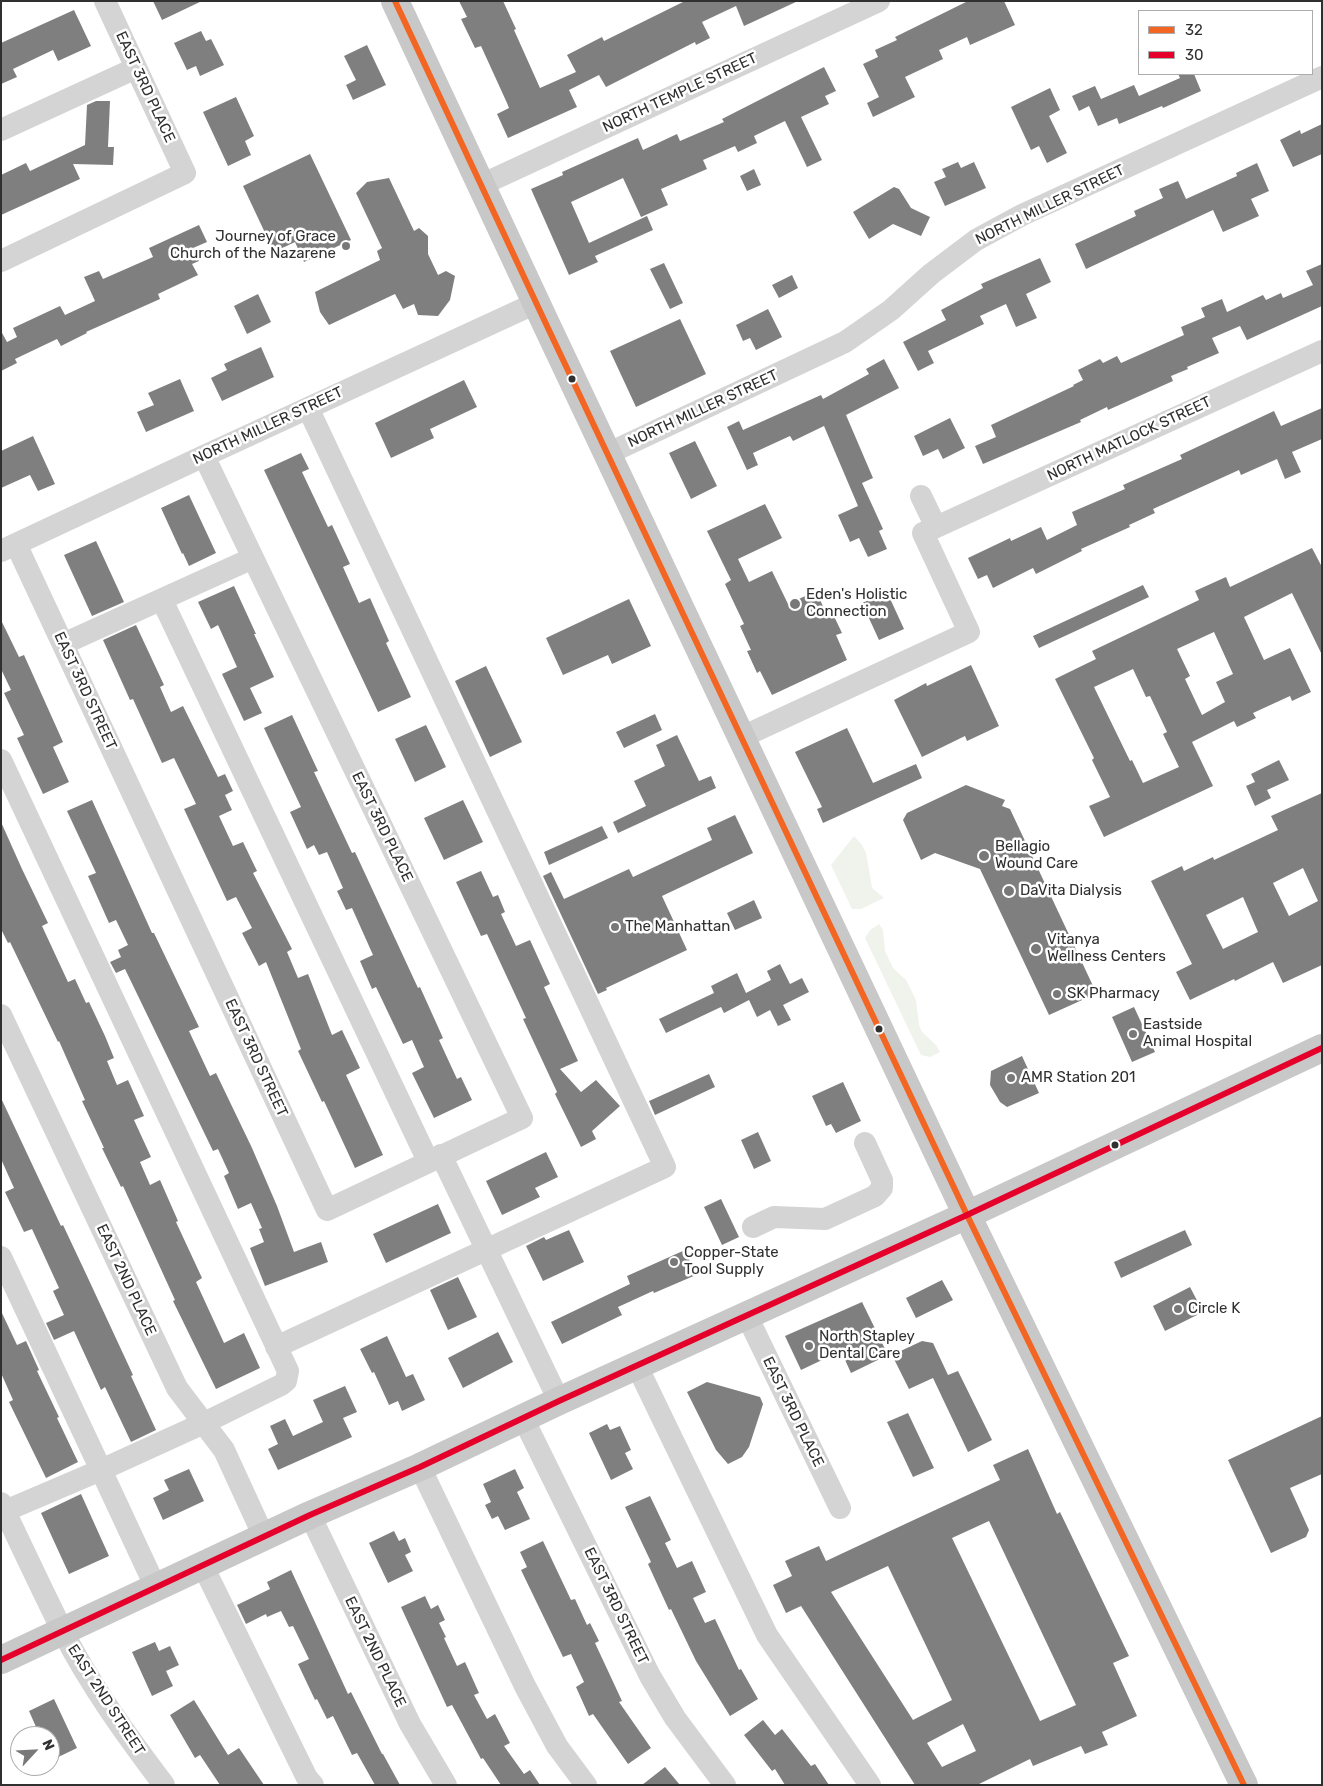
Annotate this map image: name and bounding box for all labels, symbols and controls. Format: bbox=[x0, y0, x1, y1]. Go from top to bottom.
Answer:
legend bbox=[1138, 10, 1313, 75]
text: 32 bbox=[1185, 21, 1203, 39]
street label: EAST 3RD PLACE bbox=[111, 29, 179, 145]
text: 30 bbox=[1185, 46, 1204, 64]
street label: NORTH TEMPLE STREET bbox=[600, 49, 760, 137]
street label: NORTH MILLER STREET bbox=[973, 161, 1127, 249]
place label: Journey of Grace Church of the Nazarene bbox=[170, 228, 336, 263]
marker: Journey of Grace Church of the Nazarene bbox=[340, 240, 352, 252]
street label: NORTH MILLER STREET bbox=[625, 366, 781, 452]
unlabelled marker bbox=[567, 374, 577, 384]
street label: NORTH MILLER STREET bbox=[190, 383, 346, 469]
street label: NORTH MATLOCK STREET bbox=[1044, 393, 1214, 485]
place label: Eden's Holistic Connection bbox=[806, 586, 907, 621]
marker: Eden's Holistic Connection bbox=[788, 597, 802, 611]
street label: EAST 3RD STREET bbox=[50, 629, 120, 753]
street label: EAST 3RD PLACE bbox=[348, 769, 416, 885]
place label: Bellagio Wound Care bbox=[995, 838, 1078, 873]
marker: Bellagio Wound Care bbox=[977, 849, 991, 863]
place label: DaVita Dialysis bbox=[1020, 882, 1122, 900]
marker: DaVita Dialysis bbox=[1002, 884, 1016, 898]
place label: The Manhattan bbox=[625, 918, 730, 936]
marker: The Manhattan bbox=[609, 921, 621, 933]
place label: Vitanya Wellness Centers bbox=[1047, 931, 1166, 966]
marker: Vitanya Wellness Centers bbox=[1029, 942, 1043, 956]
place label: SK Pharmacy bbox=[1067, 985, 1160, 1003]
marker: SK Pharmacy bbox=[1051, 988, 1063, 1000]
street label: EAST 3RD STREET bbox=[221, 996, 291, 1120]
place label: Eastside Animal Hospital bbox=[1143, 1016, 1252, 1051]
unlabelled marker bbox=[874, 1024, 884, 1034]
marker: Eastside Animal Hospital bbox=[1127, 1028, 1139, 1040]
place label: AMR Station 201 bbox=[1021, 1069, 1135, 1087]
marker: AMR Station 201 bbox=[1005, 1072, 1017, 1084]
unlabelled marker bbox=[1110, 1140, 1120, 1150]
street label: EAST 2ND PLACE bbox=[92, 1221, 160, 1339]
place label: Copper-State Tool Supply bbox=[684, 1244, 779, 1279]
marker: Copper-State Tool Supply bbox=[668, 1256, 680, 1268]
place label: Circle K bbox=[1188, 1300, 1240, 1318]
marker: Circle K bbox=[1172, 1303, 1184, 1315]
place label: North Stapley Dental Care bbox=[819, 1328, 915, 1363]
marker: North Stapley Dental Care bbox=[803, 1340, 815, 1352]
street label: EAST 3RD PLACE bbox=[759, 1354, 827, 1470]
street label: EAST 3RD STREET bbox=[580, 1545, 652, 1667]
street label: EAST 2ND PLACE bbox=[340, 1594, 410, 1710]
street label: EAST 2ND STREET bbox=[63, 1641, 149, 1759]
north arrow bbox=[10, 1726, 60, 1776]
text: N bbox=[38, 1737, 58, 1753]

